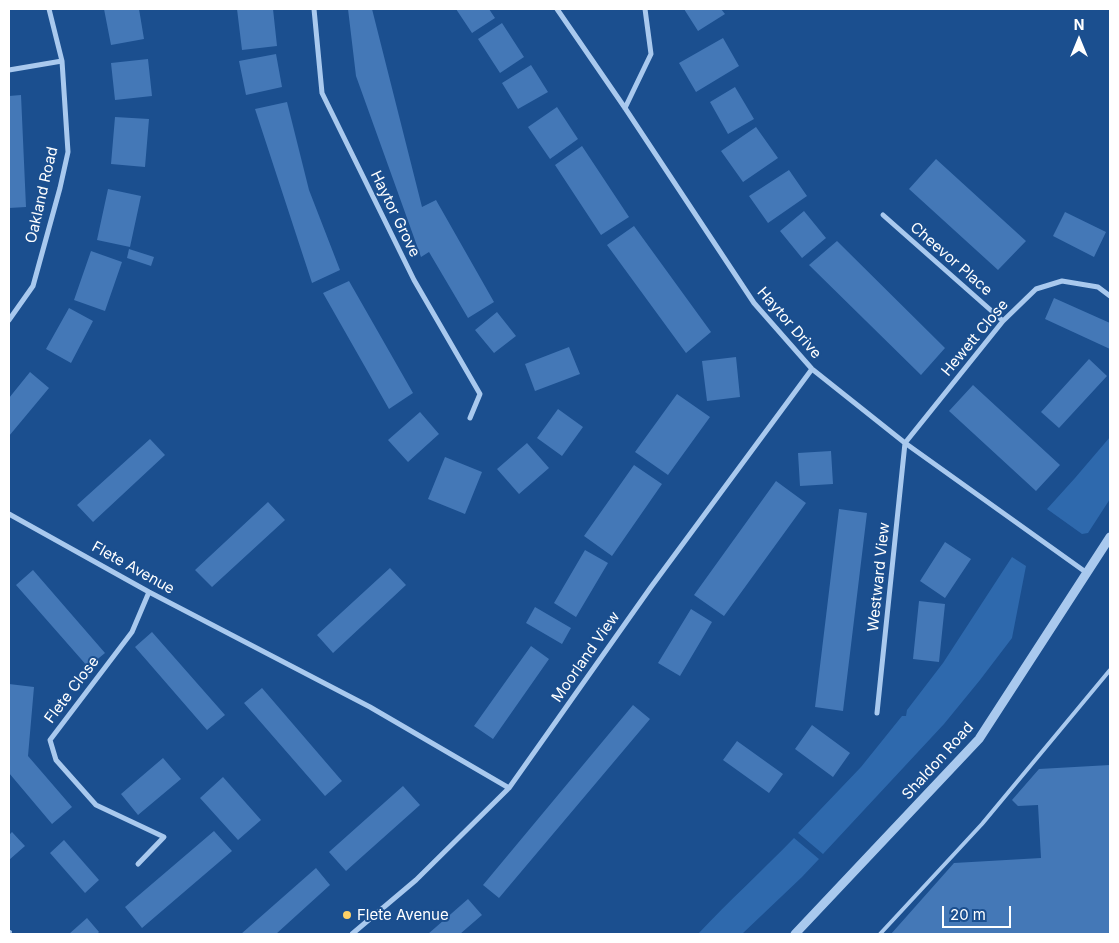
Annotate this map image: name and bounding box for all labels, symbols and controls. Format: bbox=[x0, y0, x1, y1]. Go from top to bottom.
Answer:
north arrow bbox=[1054, 15, 1104, 65]
text: N bbox=[1074, 16, 1084, 33]
street label: Oakland Road bbox=[22, 145, 62, 245]
street label: Haytor Grove bbox=[366, 168, 424, 260]
street label: Cheevor Place bbox=[906, 218, 996, 300]
street label: Haytor Drive bbox=[753, 284, 825, 362]
street label: Hewett Close bbox=[938, 296, 1012, 380]
street label: Westward View bbox=[864, 521, 894, 633]
street label: Flete Avenue bbox=[89, 538, 177, 598]
street label: Moorland View bbox=[548, 608, 624, 706]
street label: Flete Close bbox=[41, 653, 103, 727]
street label: Shaldon Road bbox=[899, 719, 977, 803]
scale bar bbox=[944, 896, 1013, 928]
text: 20 m bbox=[950, 905, 986, 924]
place label: Flete Avenue bbox=[357, 906, 449, 924]
marker: Flete Avenue bbox=[341, 909, 353, 921]

